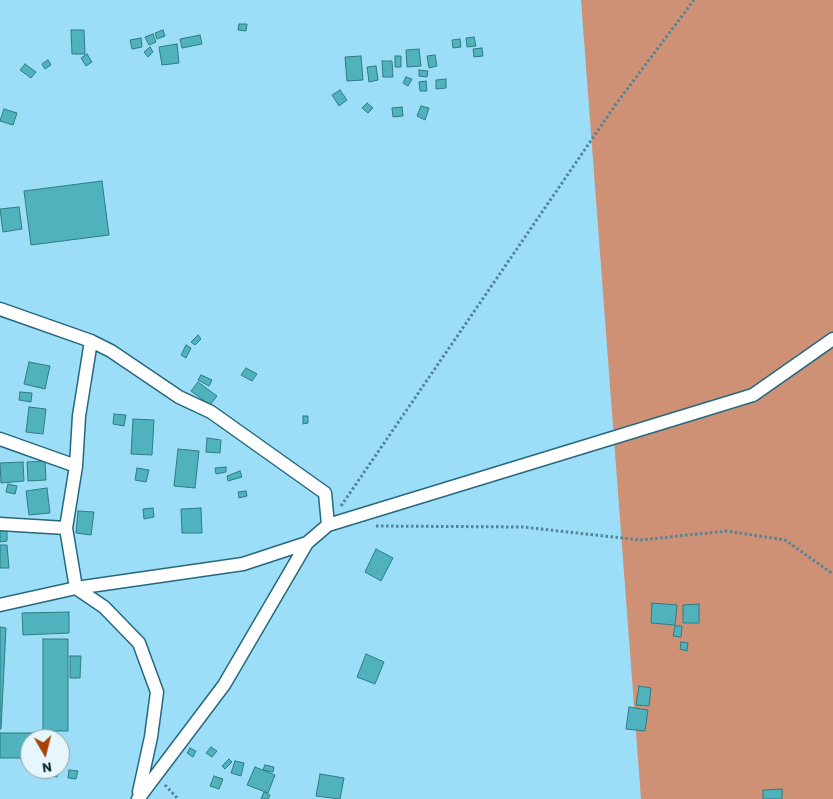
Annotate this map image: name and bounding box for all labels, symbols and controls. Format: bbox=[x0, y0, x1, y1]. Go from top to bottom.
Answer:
north arrow bbox=[20, 729, 70, 779]
text: N bbox=[41, 759, 53, 777]

